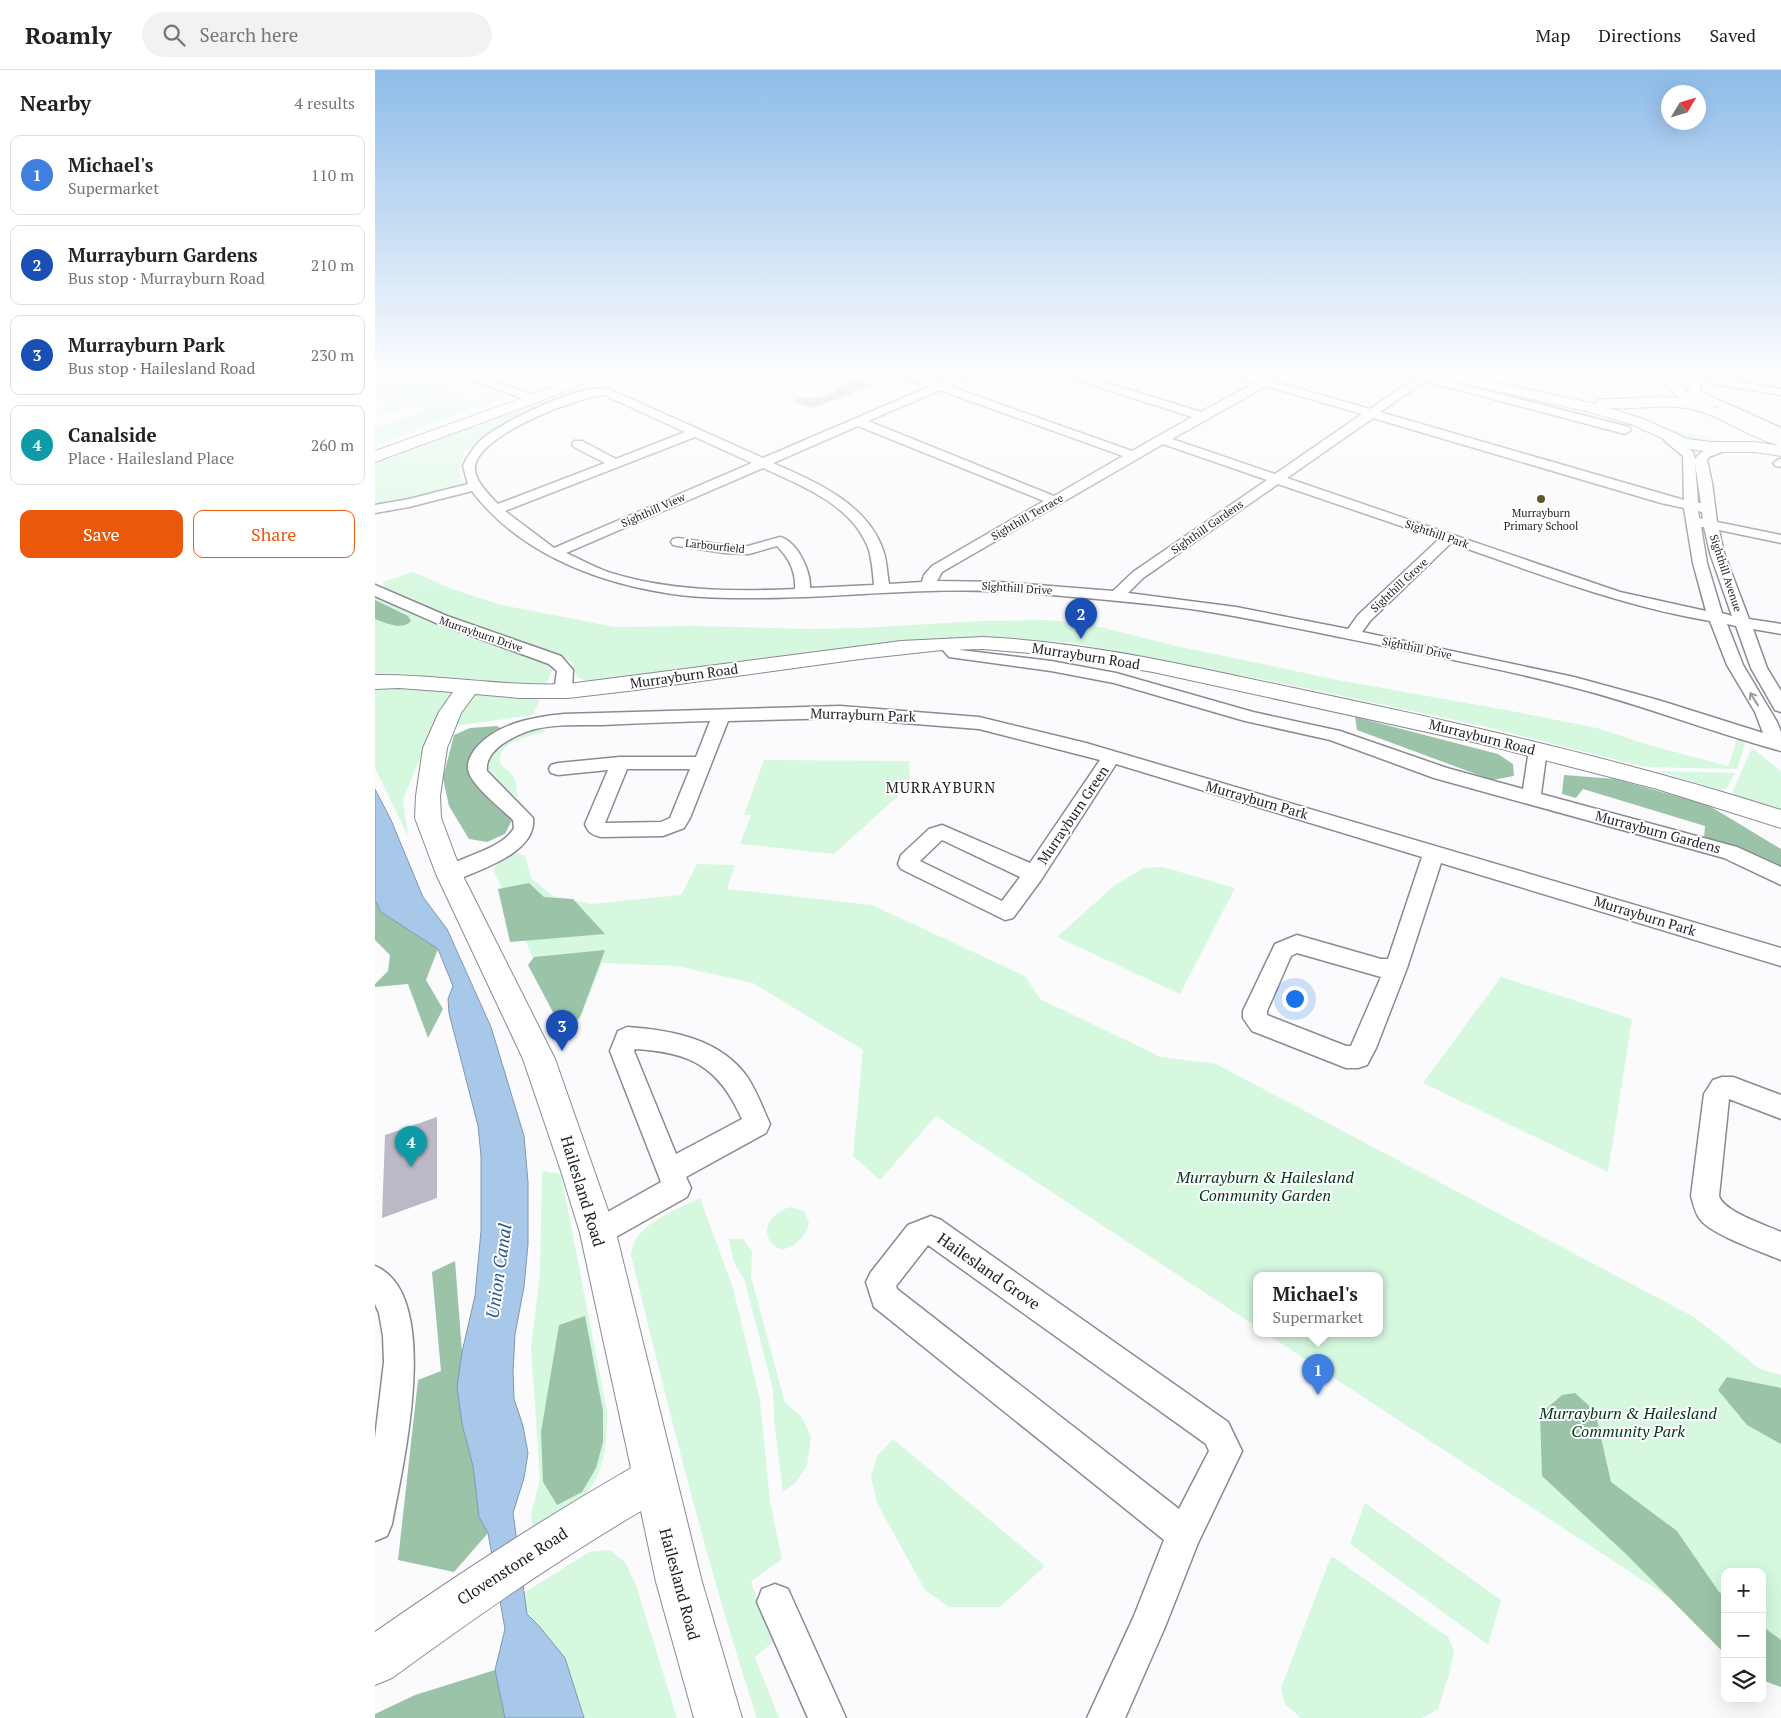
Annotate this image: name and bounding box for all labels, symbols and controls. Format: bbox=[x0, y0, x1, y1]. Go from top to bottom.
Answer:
search box bbox=[142, 12, 492, 57]
text: Roamly bbox=[25, 19, 112, 51]
icon: search bbox=[160, 21, 188, 49]
text: Search here bbox=[200, 22, 298, 47]
text: Map bbox=[1535, 23, 1570, 47]
text: Directions bbox=[1598, 23, 1681, 47]
text: Saved bbox=[1709, 23, 1756, 47]
north arrow bbox=[1661, 85, 1706, 130]
text: Nearby bbox=[20, 89, 91, 117]
text: 4 results bbox=[295, 92, 355, 114]
text: Michael's bbox=[68, 152, 153, 177]
text: 1 bbox=[32, 164, 42, 186]
text: 110 m bbox=[311, 164, 354, 186]
text: Supermarket bbox=[68, 177, 159, 199]
text: Murrayburn Gardens bbox=[68, 242, 258, 267]
text: 2 bbox=[32, 254, 42, 276]
text: 210 m bbox=[311, 254, 354, 276]
text: Bus stop · Murrayburn Road bbox=[68, 267, 265, 289]
text: Murrayburn Park bbox=[68, 332, 225, 357]
text: 3 bbox=[32, 344, 42, 366]
text: 230 m bbox=[311, 344, 354, 366]
text: Bus stop · Hailesland Road bbox=[68, 357, 255, 379]
text: Canalside bbox=[68, 422, 157, 447]
text: 4 bbox=[32, 434, 42, 456]
text: 260 m bbox=[311, 434, 354, 456]
text: Place · Hailesland Place bbox=[68, 447, 234, 469]
street label: Sighthill View bbox=[619, 489, 688, 530]
street label: Sighthill Terrace bbox=[989, 491, 1066, 543]
marker: Murrayburn Primary School bbox=[1535, 493, 1547, 505]
street label: Sighthill Gardens bbox=[1168, 497, 1246, 557]
place label: Murrayburn Primary School bbox=[1504, 506, 1578, 533]
button: Save bbox=[20, 510, 183, 558]
button: Share bbox=[193, 510, 355, 558]
street label: Sighthill Park bbox=[1403, 517, 1471, 552]
street label: Sighthill Avenue bbox=[1707, 533, 1745, 614]
street label: Larbourfield bbox=[684, 536, 746, 556]
street label: Sighthill Grove bbox=[1367, 555, 1431, 615]
street label: Sighthill Drive bbox=[981, 579, 1053, 597]
pin: 2 bbox=[1065, 598, 1097, 639]
street label: Murrayburn Drive bbox=[437, 613, 525, 655]
street label: Sighthill Drive bbox=[1381, 634, 1454, 662]
street label: Murrayburn Road bbox=[1031, 638, 1142, 673]
street label: Murrayburn Road bbox=[629, 658, 739, 693]
one-way arrow bbox=[1749, 692, 1759, 706]
street label: Murrayburn Park bbox=[810, 703, 917, 726]
street label: Murrayburn Road bbox=[1427, 714, 1538, 759]
street label: Murrayburn Green bbox=[1032, 761, 1113, 868]
street label: Murrayburn Park bbox=[1204, 776, 1311, 823]
district label: MURRAYBURN bbox=[886, 777, 996, 797]
street label: Murrayburn Gardens bbox=[1593, 806, 1723, 857]
street label: Murrayburn Park bbox=[1592, 891, 1699, 940]
your location bbox=[1282, 986, 1308, 1012]
pin: 3 bbox=[546, 1010, 578, 1051]
pin: 4 bbox=[395, 1126, 427, 1167]
street label: Hailesland Road bbox=[556, 1133, 610, 1249]
park label: Murrayburn & Hailesland Community Garden bbox=[1175, 1166, 1354, 1206]
water label: Union Canal bbox=[479, 1222, 517, 1320]
street label: Hailesland Grove bbox=[933, 1227, 1045, 1315]
popup bbox=[1253, 1272, 1383, 1337]
text: Michael's bbox=[1272, 1281, 1358, 1306]
text: Supermarket bbox=[1272, 1306, 1364, 1328]
pin: 1 bbox=[1302, 1354, 1334, 1395]
park label: Murrayburn & Hailesland Community Park bbox=[1538, 1402, 1717, 1442]
street label: Clovenstone Road bbox=[452, 1522, 572, 1610]
street label: Hailesland Road bbox=[654, 1526, 706, 1643]
map controls bbox=[1721, 1568, 1766, 1703]
button: + bbox=[1721, 1568, 1766, 1613]
button: − bbox=[1721, 1613, 1766, 1658]
button: layers bbox=[1721, 1658, 1766, 1703]

